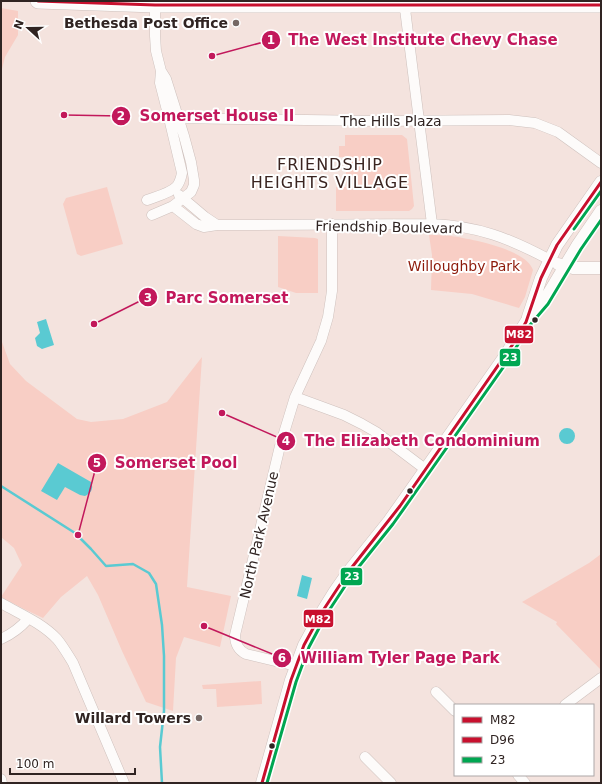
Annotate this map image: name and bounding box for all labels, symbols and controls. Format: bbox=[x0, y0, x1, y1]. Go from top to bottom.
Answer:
north arrow bbox=[8, 8, 48, 48]
place label: Bethesda Post Office bbox=[64, 15, 228, 31]
text: N bbox=[11, 18, 27, 31]
marker: Bethesda Post Office bbox=[231, 18, 241, 28]
callout: The West Institute Chevy Chase bbox=[261, 26, 566, 53]
text: The West Institute Chevy Chase bbox=[288, 31, 558, 49]
text: 1 bbox=[267, 33, 275, 47]
callout: Somerset House II bbox=[111, 102, 302, 129]
text: Somerset House II bbox=[140, 107, 294, 125]
text: 2 bbox=[117, 109, 125, 123]
street label: The Hills Plaza bbox=[339, 113, 442, 129]
district label: FRIENDSHIP HEIGHTS VILLAGE bbox=[251, 155, 409, 192]
street label: Friendship Boulevard bbox=[315, 218, 463, 236]
park label: Willoughby Park bbox=[408, 258, 521, 274]
callout: Parc Somerset bbox=[138, 284, 296, 311]
text: Parc Somerset bbox=[166, 289, 288, 307]
text: 3 bbox=[144, 291, 152, 305]
unlabelled marker bbox=[530, 315, 540, 325]
line badge: M82 bbox=[504, 325, 534, 344]
text: M82 bbox=[506, 328, 532, 341]
line badge: 23 bbox=[499, 348, 521, 367]
text: 23 bbox=[502, 351, 518, 364]
callout: The Elizabeth Condominium bbox=[276, 428, 548, 455]
text: The Elizabeth Condominium bbox=[304, 432, 540, 450]
text: 4 bbox=[282, 434, 290, 448]
callout: Somerset Pool bbox=[87, 449, 246, 476]
text: Somerset Pool bbox=[115, 454, 237, 472]
text: 5 bbox=[93, 456, 101, 470]
street label: North Park Avenue bbox=[237, 470, 281, 600]
unlabelled marker bbox=[405, 486, 415, 496]
line badge: 23 bbox=[340, 567, 363, 586]
text: 23 bbox=[344, 570, 360, 583]
line badge: M82 bbox=[303, 609, 334, 628]
text: M82 bbox=[305, 613, 331, 626]
callout: William Tyler Page Park bbox=[272, 644, 507, 671]
text: William Tyler Page Park bbox=[300, 649, 501, 667]
text: 6 bbox=[278, 651, 286, 665]
legend bbox=[454, 704, 594, 776]
place label: Willard Towers bbox=[75, 710, 191, 726]
marker: Willard Towers bbox=[194, 713, 204, 723]
text: M82 bbox=[490, 713, 516, 727]
text: D96 bbox=[490, 733, 515, 747]
unlabelled marker bbox=[267, 741, 277, 751]
scale bar bbox=[10, 750, 135, 776]
text: 23 bbox=[490, 753, 505, 767]
text: 100 m bbox=[16, 757, 54, 771]

